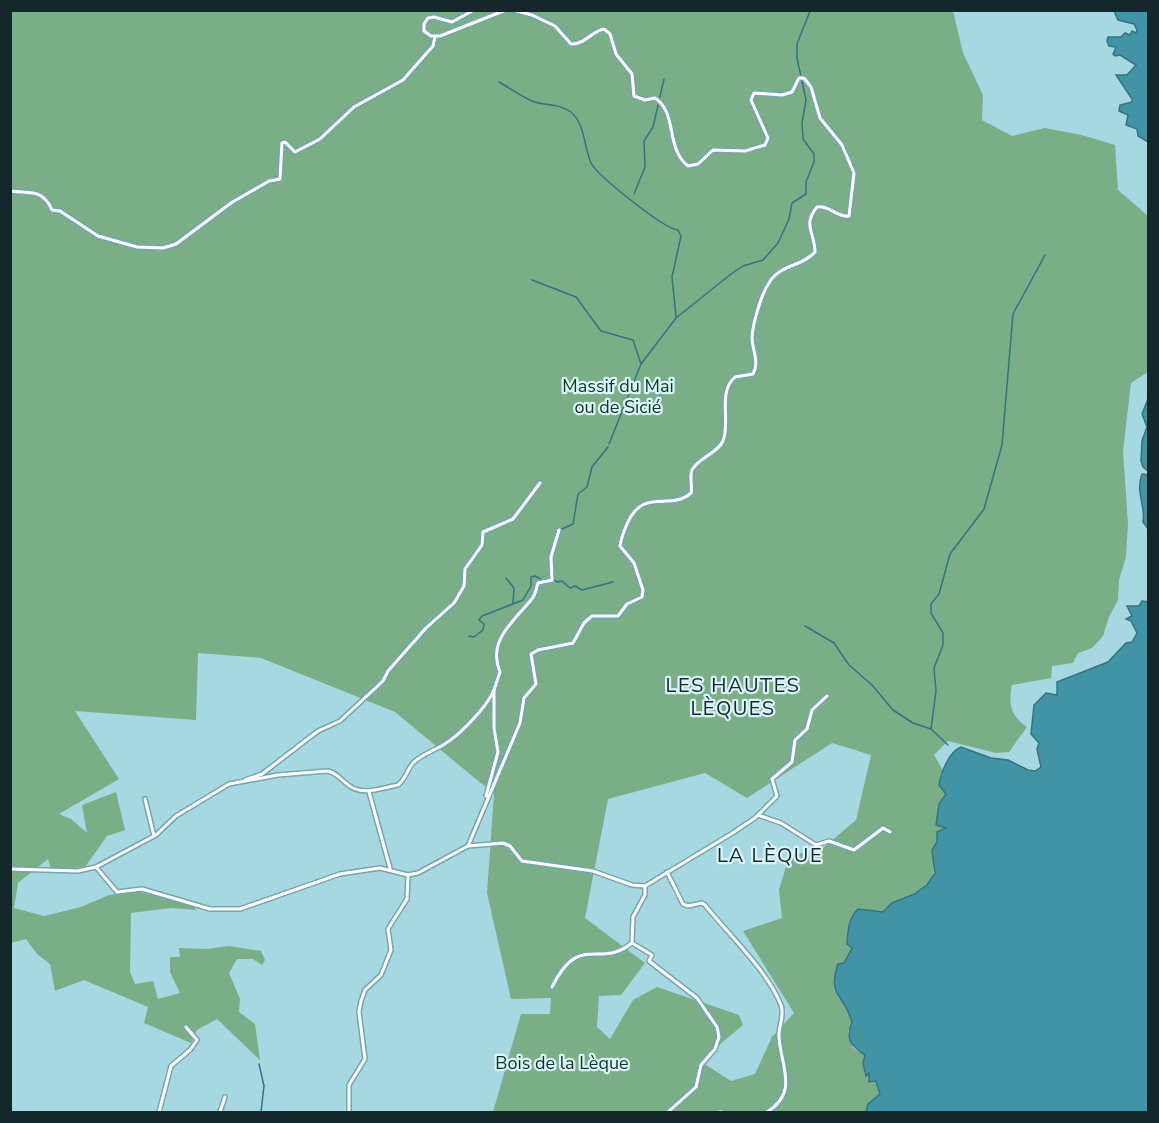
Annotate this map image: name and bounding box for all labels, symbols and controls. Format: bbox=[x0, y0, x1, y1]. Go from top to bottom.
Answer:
park label: Massif du Mai ou de Sicié bbox=[562, 374, 674, 419]
district label: LES HAUTES LÈQUES bbox=[666, 672, 800, 722]
district label: LA LÈQUE bbox=[717, 842, 823, 869]
park label: Bois de la Lèque bbox=[495, 1051, 629, 1075]

